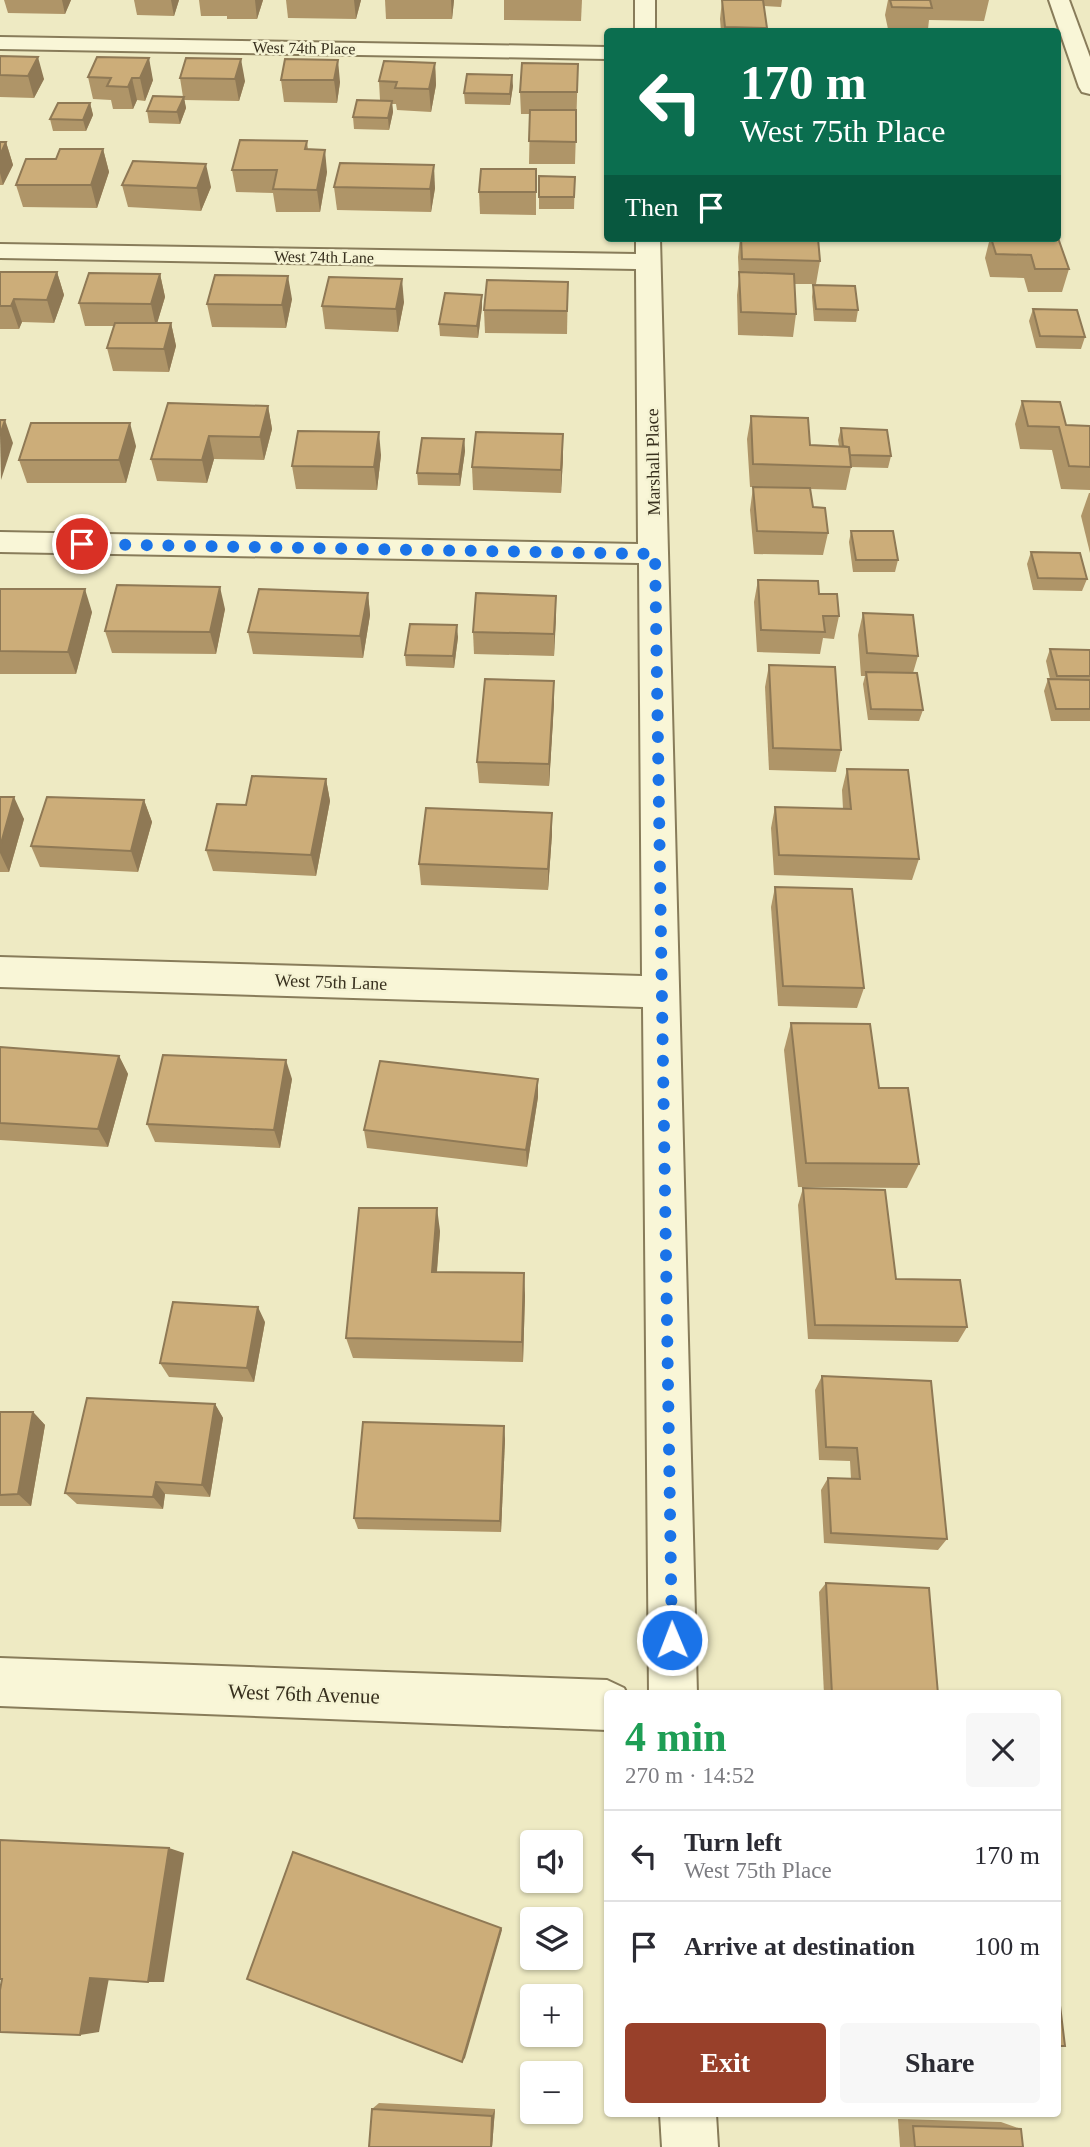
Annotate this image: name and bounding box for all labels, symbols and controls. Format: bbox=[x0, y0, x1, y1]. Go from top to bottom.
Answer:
street label: West 74th Place bbox=[253, 39, 355, 57]
text: 170 m bbox=[740, 55, 867, 110]
icon: left bbox=[625, 56, 716, 147]
text: West 75th Place bbox=[740, 113, 945, 149]
icon: arrive bbox=[692, 189, 730, 227]
text: Then bbox=[625, 193, 678, 222]
street label: West 74th Lane bbox=[274, 248, 374, 266]
street label: Marshall Place bbox=[642, 408, 664, 516]
pin bbox=[52, 514, 112, 574]
icon: arrive bbox=[63, 525, 101, 563]
street label: West 75th Lane bbox=[274, 970, 388, 994]
position arrow bbox=[635, 1603, 709, 1677]
street label: West 76th Avenue bbox=[228, 1679, 380, 1709]
button: close bbox=[966, 1713, 1040, 1787]
text: 4 min bbox=[625, 1714, 727, 1760]
text: 270 m · 14:52 bbox=[625, 1763, 755, 1788]
text: Turn left bbox=[684, 1828, 782, 1857]
map controls bbox=[520, 1830, 583, 2124]
button: sound bbox=[520, 1830, 583, 1893]
icon: left bbox=[625, 1837, 663, 1875]
text: 170 m bbox=[974, 1841, 1040, 1870]
text: West 75th Place bbox=[684, 1858, 832, 1883]
button: layers bbox=[520, 1907, 583, 1970]
icon: arrive bbox=[625, 1928, 663, 1966]
text: Arrive at destination bbox=[684, 1932, 915, 1961]
text: 100 m bbox=[974, 1932, 1040, 1961]
button: + bbox=[520, 1984, 583, 2047]
button: Exit bbox=[625, 2023, 826, 2103]
button: Share bbox=[840, 2023, 1040, 2103]
button: − bbox=[520, 2061, 583, 2124]

